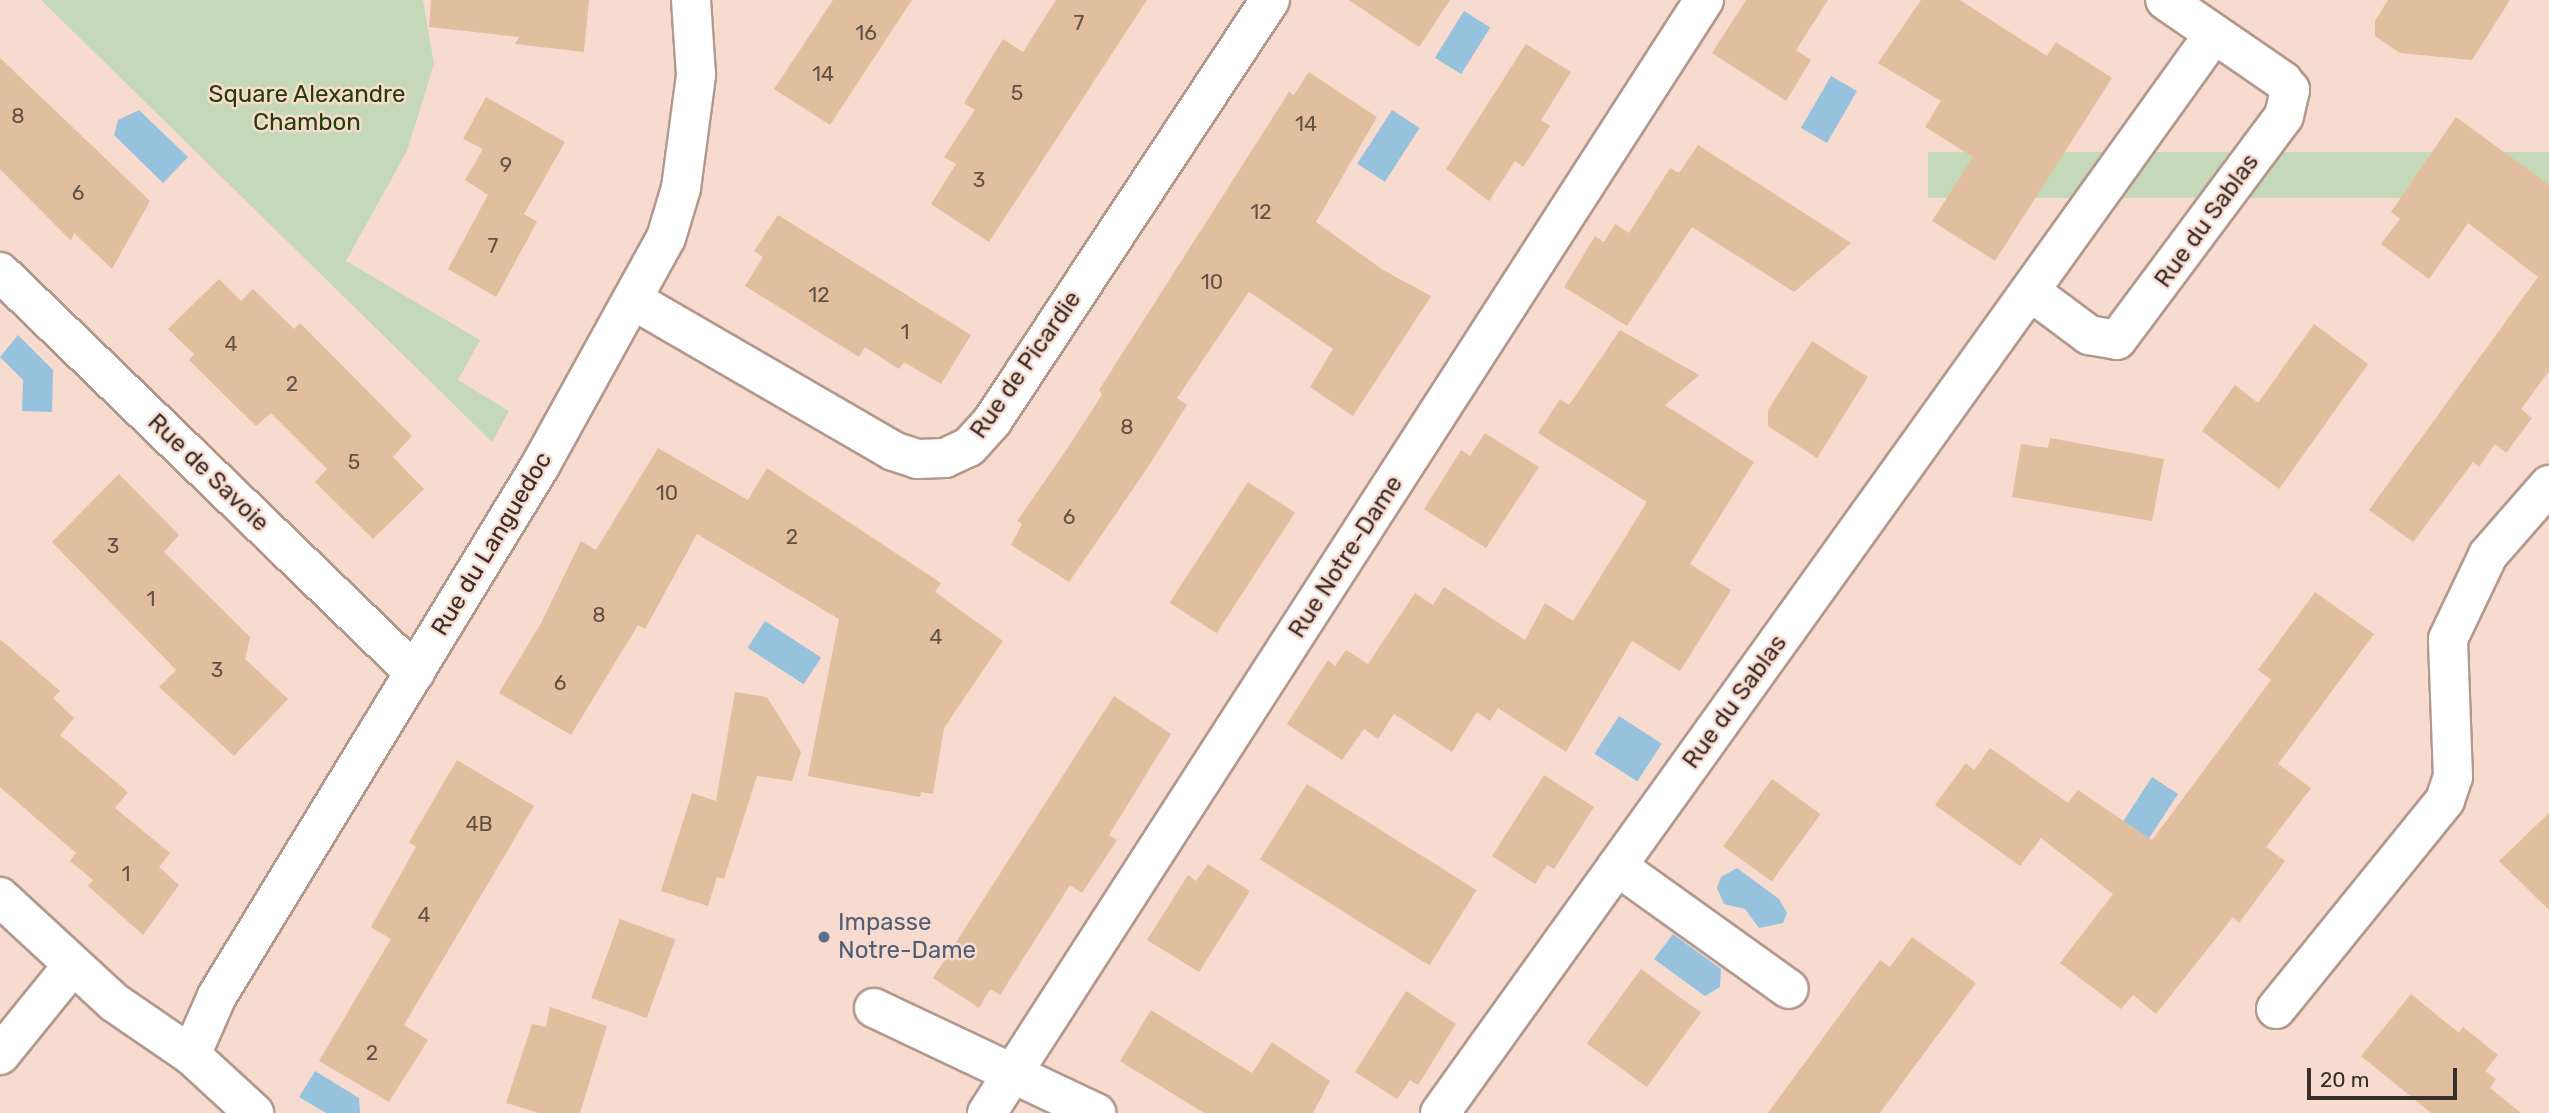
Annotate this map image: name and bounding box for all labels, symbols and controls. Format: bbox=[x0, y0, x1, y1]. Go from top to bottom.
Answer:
house number: 7 bbox=[1074, 10, 1084, 36]
house number: 16 bbox=[855, 20, 877, 46]
house number: 14 bbox=[812, 61, 834, 87]
house number: 5 bbox=[1011, 80, 1023, 106]
park label: Square Alexandre Chambon bbox=[208, 81, 406, 137]
house number: 8 bbox=[11, 103, 25, 129]
house number: 14 bbox=[1295, 111, 1317, 137]
street label: Rue du Sablas bbox=[2149, 149, 2265, 293]
house number: 9 bbox=[500, 152, 512, 178]
house number: 3 bbox=[973, 167, 985, 193]
house number: 6 bbox=[72, 180, 84, 206]
house number: 12 bbox=[1250, 199, 1272, 225]
house number: 7 bbox=[488, 233, 498, 259]
house number: 10 bbox=[1201, 269, 1223, 295]
house number: 12 bbox=[808, 282, 830, 308]
street label: Rue de Picardie bbox=[965, 286, 1087, 444]
house number: 1 bbox=[901, 319, 909, 345]
house number: 4 bbox=[224, 331, 238, 357]
house number: 2 bbox=[286, 371, 298, 397]
street label: Rue de Savoie bbox=[142, 408, 274, 538]
house number: 8 bbox=[1120, 414, 1134, 440]
street label: Rue du Languedoc bbox=[426, 447, 558, 641]
house number: 5 bbox=[348, 449, 360, 475]
street label: Rue Notre-Dame bbox=[1283, 471, 1409, 643]
house number: 10 bbox=[656, 480, 678, 506]
house number: 6 bbox=[1063, 504, 1075, 530]
house number: 2 bbox=[786, 524, 798, 550]
house number: 3 bbox=[107, 533, 119, 559]
house number: 1 bbox=[147, 586, 155, 612]
house number: 8 bbox=[592, 602, 606, 628]
house number: 4 bbox=[929, 624, 943, 650]
street label: Rue du Sablas bbox=[1677, 630, 1793, 774]
house number: 3 bbox=[211, 657, 223, 683]
house number: 6 bbox=[554, 670, 566, 696]
house number: 4B bbox=[465, 811, 493, 837]
house number: 1 bbox=[122, 861, 130, 887]
house number: 4 bbox=[417, 902, 431, 928]
place label: Impasse Notre-Dame bbox=[838, 909, 976, 965]
marker: Impasse Notre-Dame bbox=[816, 929, 832, 945]
house number: 2 bbox=[366, 1040, 378, 1066]
scale bar bbox=[2311, 1054, 2462, 1098]
text: 20 m bbox=[2320, 1067, 2369, 1092]

